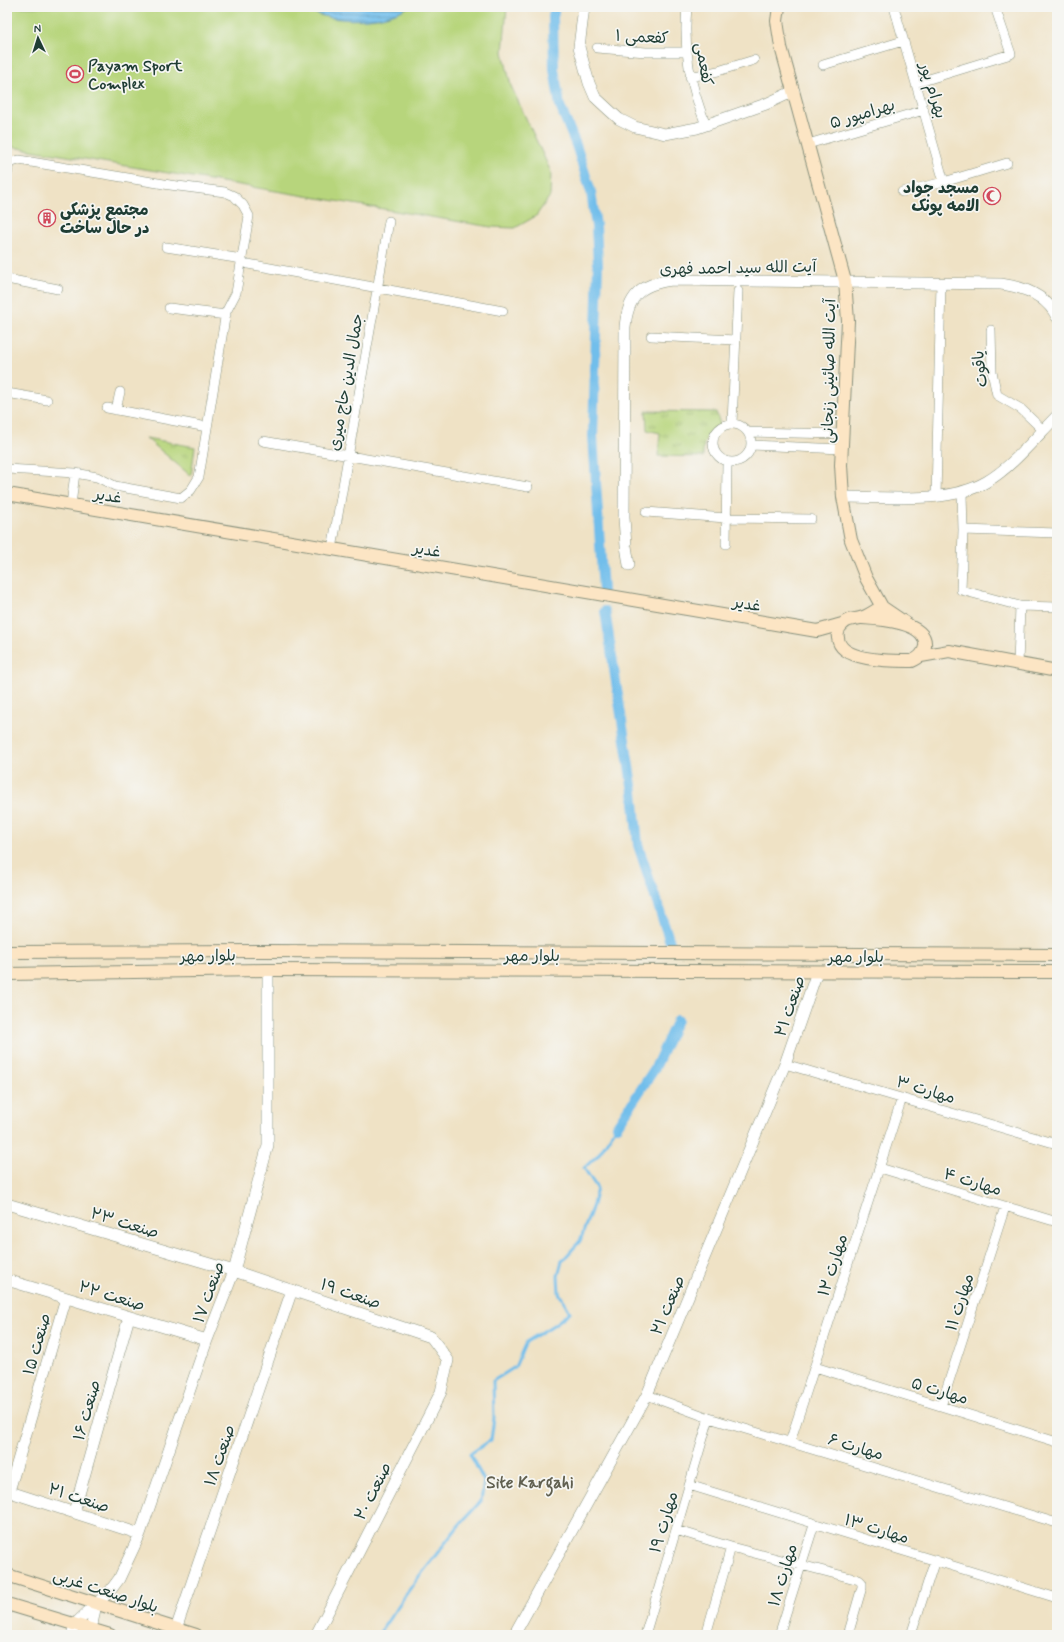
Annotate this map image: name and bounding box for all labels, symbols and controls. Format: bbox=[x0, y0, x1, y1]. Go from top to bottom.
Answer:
north arrow bbox=[18, 18, 58, 58]
text: N bbox=[33, 22, 42, 36]
street label: کفعمی ۱ bbox=[615, 26, 669, 49]
street label: کفعمی bbox=[690, 41, 717, 87]
place label: Payam Sport Complex bbox=[88, 56, 183, 95]
street label: بهرام پور bbox=[913, 58, 951, 121]
sports icon: Payam Sport Complex bbox=[65, 64, 85, 84]
street label: بهرامپور ۵ bbox=[827, 95, 898, 134]
place label: مسجد جواد الامه پونک bbox=[903, 178, 979, 217]
mosque icon: مسجد جواد الامه پونک bbox=[982, 186, 1002, 206]
place label: مجتمع پزشکی در حال ساخت bbox=[60, 200, 149, 239]
building icon: مجتمع پزشکی در حال ساخت bbox=[37, 208, 57, 228]
street label: آیت الله سید احمد فهری bbox=[660, 257, 818, 280]
street label: آیت الله صائینی زنجانی bbox=[818, 297, 841, 444]
street label: جمال الدین حاج میری bbox=[324, 312, 369, 453]
street label: یاقوت bbox=[968, 349, 993, 388]
street label: غدیر bbox=[90, 483, 123, 509]
street label: غدیر bbox=[409, 537, 442, 563]
street label: غدیر bbox=[729, 591, 762, 617]
street label: بلوار مهر bbox=[178, 946, 236, 968]
street label: بلوار مهر bbox=[502, 946, 560, 967]
street label: بلوار مهر bbox=[826, 947, 884, 968]
street label: صنعت ۲۱ bbox=[770, 973, 811, 1040]
street label: مهارت ۳ bbox=[894, 1072, 958, 1109]
street label: مهارت ۴ bbox=[941, 1164, 1004, 1201]
street label: صنعت ۲۳ bbox=[88, 1203, 161, 1244]
street label: مهارت ۱۲ bbox=[814, 1232, 853, 1299]
street label: صنعت ۱۷ bbox=[189, 1259, 230, 1326]
street label: مهارت ۱۱ bbox=[941, 1271, 980, 1334]
street label: صنعت ۲۱ bbox=[646, 1272, 690, 1339]
street label: صنعت ۱۹ bbox=[318, 1274, 383, 1314]
street label: صنعت ۲۲ bbox=[76, 1276, 147, 1316]
street label: صنعت ۱۵ bbox=[19, 1311, 56, 1378]
street label: مهارت ۵ bbox=[908, 1373, 971, 1410]
street label: صنعت ۱۶ bbox=[69, 1378, 106, 1443]
street label: صنعت ۱۸ bbox=[200, 1422, 241, 1489]
street label: مهارت ۶ bbox=[825, 1429, 886, 1466]
street label: صنعت ۲۰ bbox=[350, 1459, 397, 1524]
district label: Site Kargahi bbox=[486, 1472, 574, 1497]
street label: صنعت ۲۱ bbox=[45, 1479, 112, 1518]
street label: مهارت ۱۹ bbox=[645, 1489, 684, 1556]
street label: مهارت ۱۳ bbox=[842, 1510, 911, 1549]
street label: مهارت ۱۸ bbox=[764, 1542, 803, 1609]
street label: بلوار صنعت غربی bbox=[50, 1565, 161, 1618]

